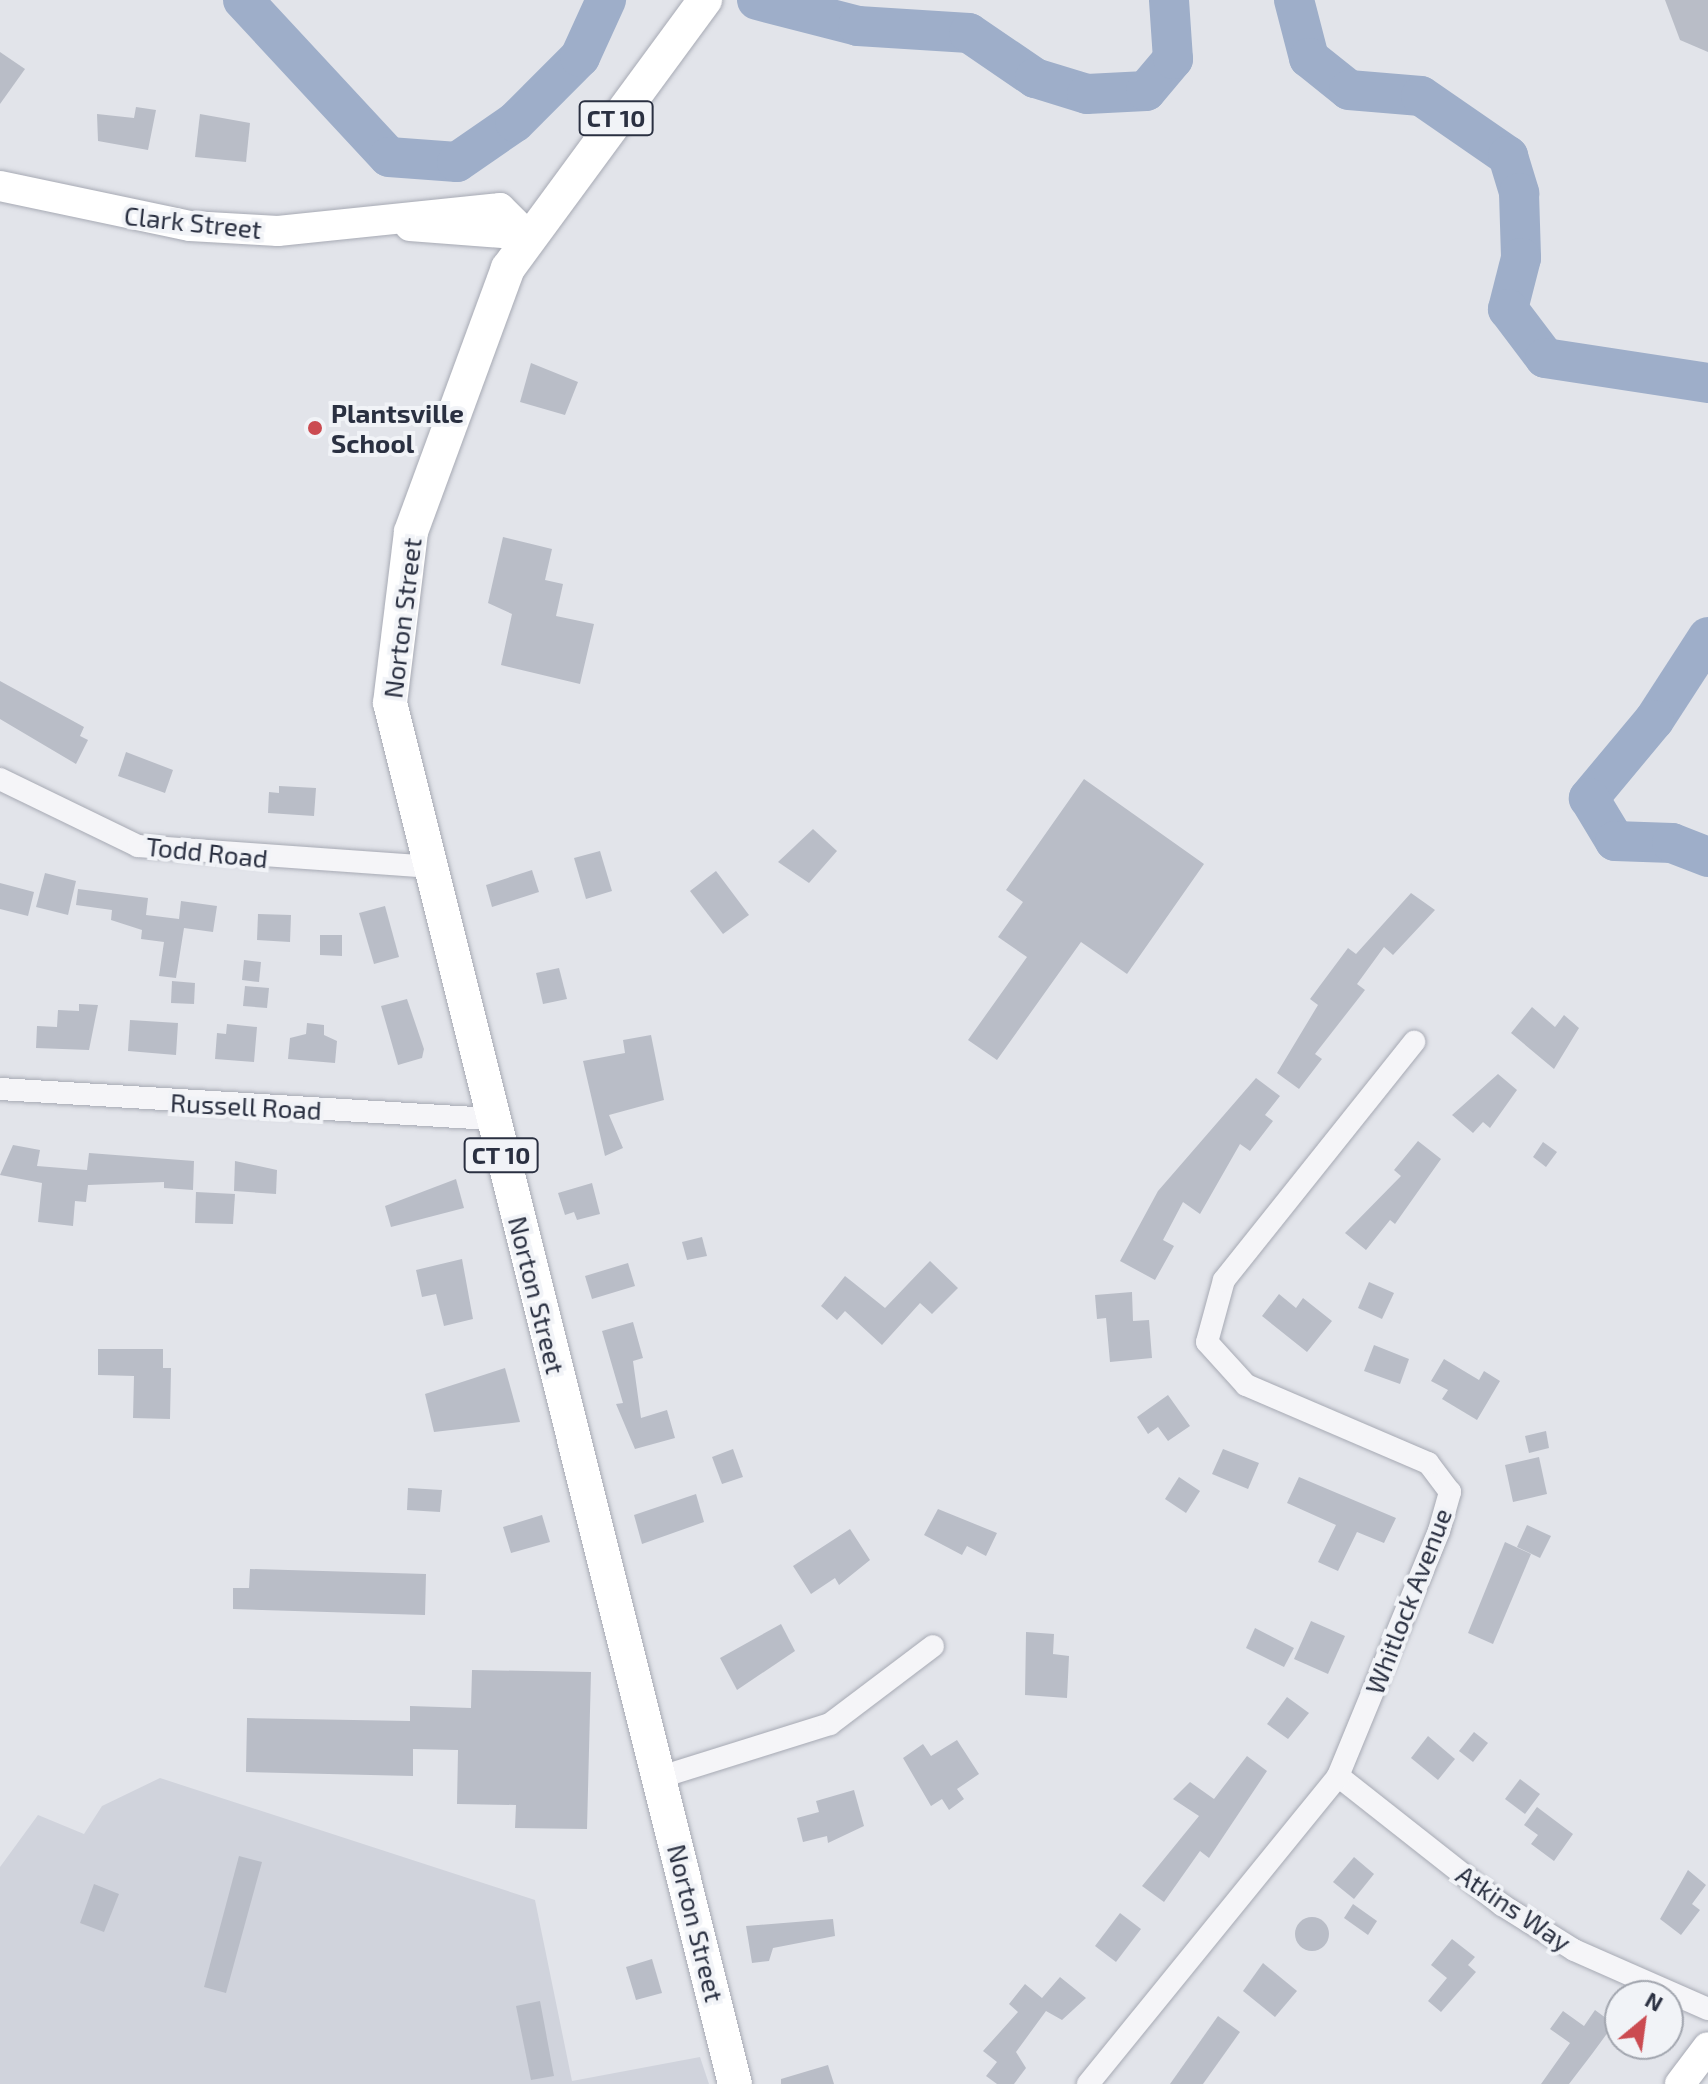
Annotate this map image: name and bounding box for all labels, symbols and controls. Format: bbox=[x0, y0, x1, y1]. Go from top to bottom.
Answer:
road number: CT 10 bbox=[578, 98, 654, 138]
street label: Clark Street bbox=[122, 199, 264, 245]
place label: Plantsville School bbox=[331, 397, 464, 458]
marker: Plantsville School bbox=[306, 419, 324, 437]
street label: Norton Street bbox=[377, 536, 427, 700]
street label: Todd Road bbox=[144, 830, 270, 874]
street label: Russell Road bbox=[169, 1086, 323, 1126]
road number: CT 10 bbox=[463, 1135, 539, 1175]
street label: Norton Street bbox=[502, 1213, 572, 1377]
street label: Whitlock Avenue bbox=[1358, 1503, 1458, 1699]
street label: Norton Street bbox=[661, 1841, 731, 2005]
street label: Atkins Way bbox=[1451, 1858, 1577, 1958]
north arrow bbox=[1604, 1980, 1684, 2060]
text: N bbox=[1641, 1986, 1668, 2016]

